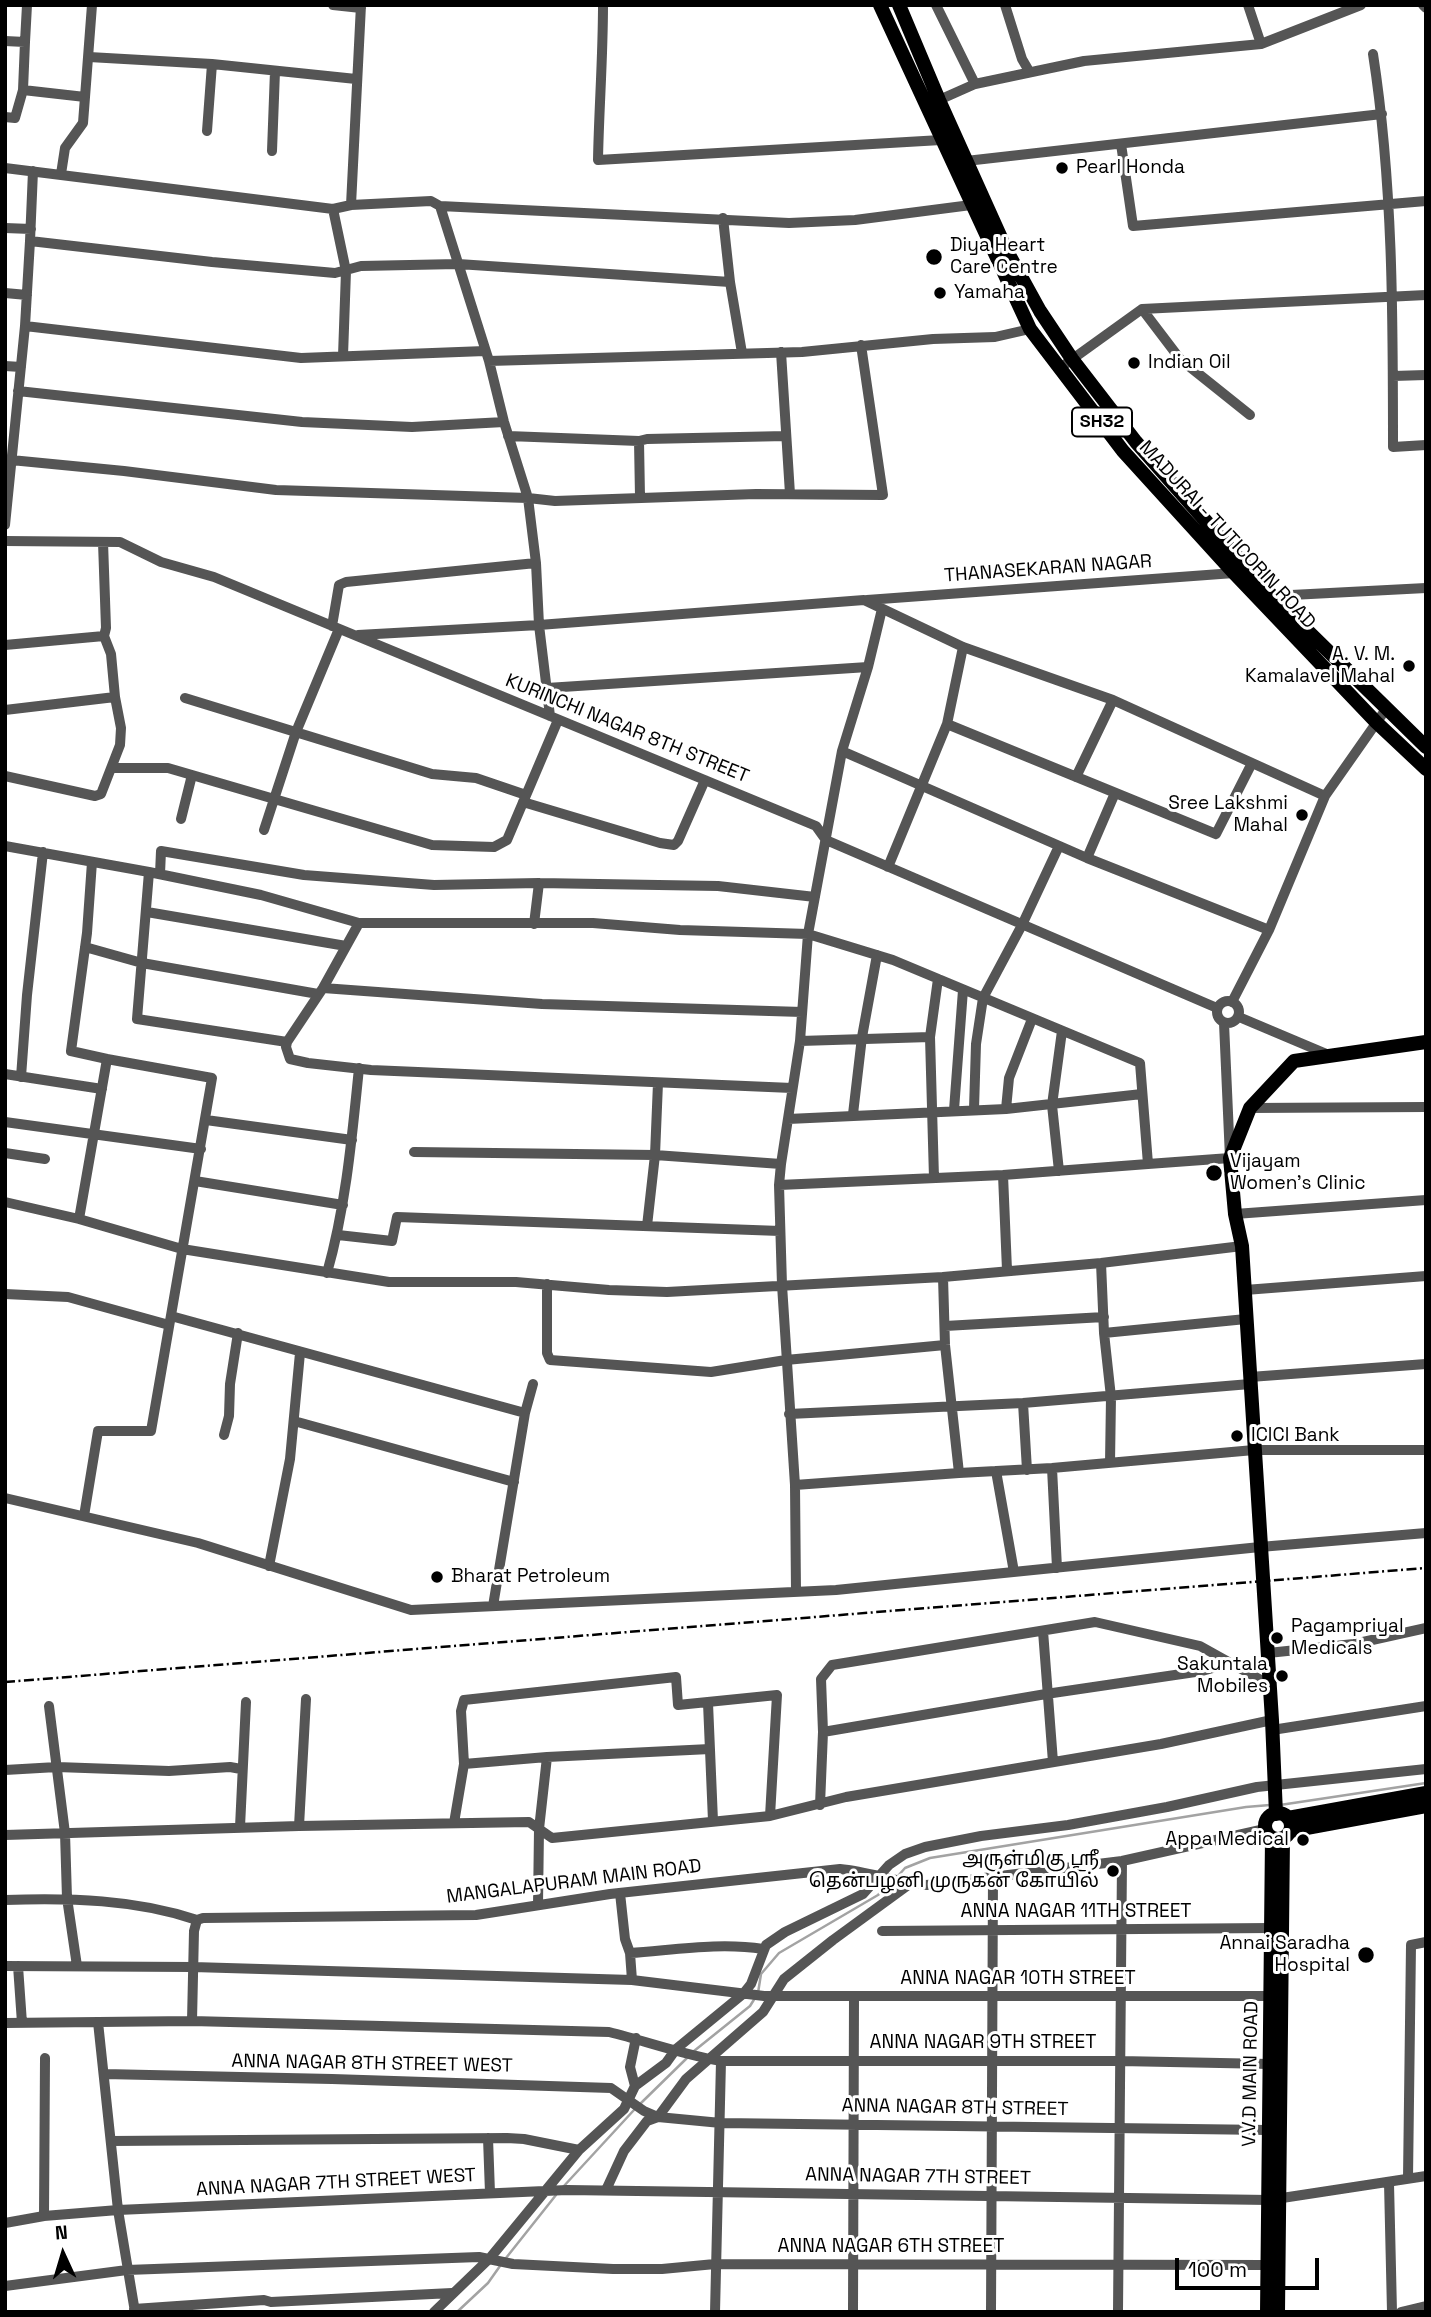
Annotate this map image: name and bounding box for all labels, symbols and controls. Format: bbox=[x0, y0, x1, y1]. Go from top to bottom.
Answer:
place label: Pearl Honda bbox=[1076, 157, 1185, 179]
marker: Pearl Honda bbox=[1054, 160, 1070, 176]
place label: Diya Heart Care Centre bbox=[950, 235, 1058, 279]
marker: Diya Heart Care Centre bbox=[924, 247, 944, 267]
place label: Yamaha bbox=[954, 282, 1025, 304]
marker: Yamaha bbox=[932, 285, 948, 301]
place label: Indian Oil bbox=[1148, 352, 1231, 374]
marker: Indian Oil bbox=[1126, 355, 1142, 371]
road number: SH32 bbox=[1072, 408, 1132, 436]
street label: MADURAI - TUTICORIN ROAD bbox=[1134, 436, 1320, 634]
street label: THANASEKARAN NAGAR bbox=[943, 550, 1153, 588]
place label: A. V. M. Kamalavel Mahal bbox=[1245, 644, 1395, 688]
marker: A. V. M. Kamalavel Mahal bbox=[1401, 658, 1417, 674]
street label: KURINCHI NAGAR 8TH STREET bbox=[502, 670, 752, 788]
place label: Sree Lakshmi Mahal bbox=[1168, 793, 1288, 837]
marker: Sree Lakshmi Mahal bbox=[1294, 807, 1310, 823]
place label: Vijayam Women's Clinic bbox=[1230, 1151, 1366, 1195]
marker: Vijayam Women's Clinic bbox=[1204, 1163, 1224, 1183]
place label: ICICI Bank bbox=[1251, 1425, 1340, 1447]
marker: ICICI Bank bbox=[1229, 1428, 1245, 1444]
place label: Bharat Petroleum bbox=[451, 1566, 610, 1588]
marker: Bharat Petroleum bbox=[429, 1569, 445, 1585]
place label: Pagampriyal Medicals bbox=[1291, 1616, 1404, 1660]
marker: Pagampriyal Medicals bbox=[1269, 1630, 1285, 1646]
place label: Sakuntala Mobiles bbox=[1177, 1654, 1268, 1698]
marker: Sakuntala Mobiles bbox=[1274, 1668, 1290, 1684]
place label: Appa Medical bbox=[1165, 1829, 1289, 1851]
marker: Appa Medical bbox=[1295, 1832, 1311, 1848]
place label: அருள்மிகு ஶ்ரீ தென்பழனி முருகன் கோயில் bbox=[809, 1849, 1099, 1893]
street label: MANGALAPURAM MAIN ROAD bbox=[445, 1855, 703, 1909]
marker: அருள்மிகு ஶ்ரீ தென்பழனி முருகன் கோயில் bbox=[1105, 1863, 1121, 1879]
street label: ANNA NAGAR 11TH STREET bbox=[960, 1901, 1192, 1923]
place label: Annai Saradha Hospital bbox=[1219, 1933, 1350, 1977]
marker: Annai Saradha Hospital bbox=[1356, 1945, 1376, 1965]
street label: ANNA NAGAR 10TH STREET bbox=[900, 1968, 1136, 1990]
street label: V.V.D MAIN ROAD bbox=[1238, 2001, 1264, 2147]
street label: ANNA NAGAR 9TH STREET bbox=[870, 2032, 1096, 2054]
street label: ANNA NAGAR 8TH STREET WEST bbox=[231, 2050, 513, 2078]
street label: ANNA NAGAR 8TH STREET bbox=[841, 2095, 1069, 2121]
street label: ANNA NAGAR 7TH STREET WEST bbox=[195, 2164, 477, 2202]
street label: ANNA NAGAR 7TH STREET bbox=[805, 2164, 1031, 2190]
north arrow bbox=[28, 2219, 98, 2289]
text: N bbox=[54, 2220, 69, 2245]
street label: ANNA NAGAR 6TH STREET bbox=[778, 2236, 1004, 2258]
scale bar bbox=[1179, 2244, 1322, 2288]
text: 100 m bbox=[1188, 2256, 1247, 2283]

